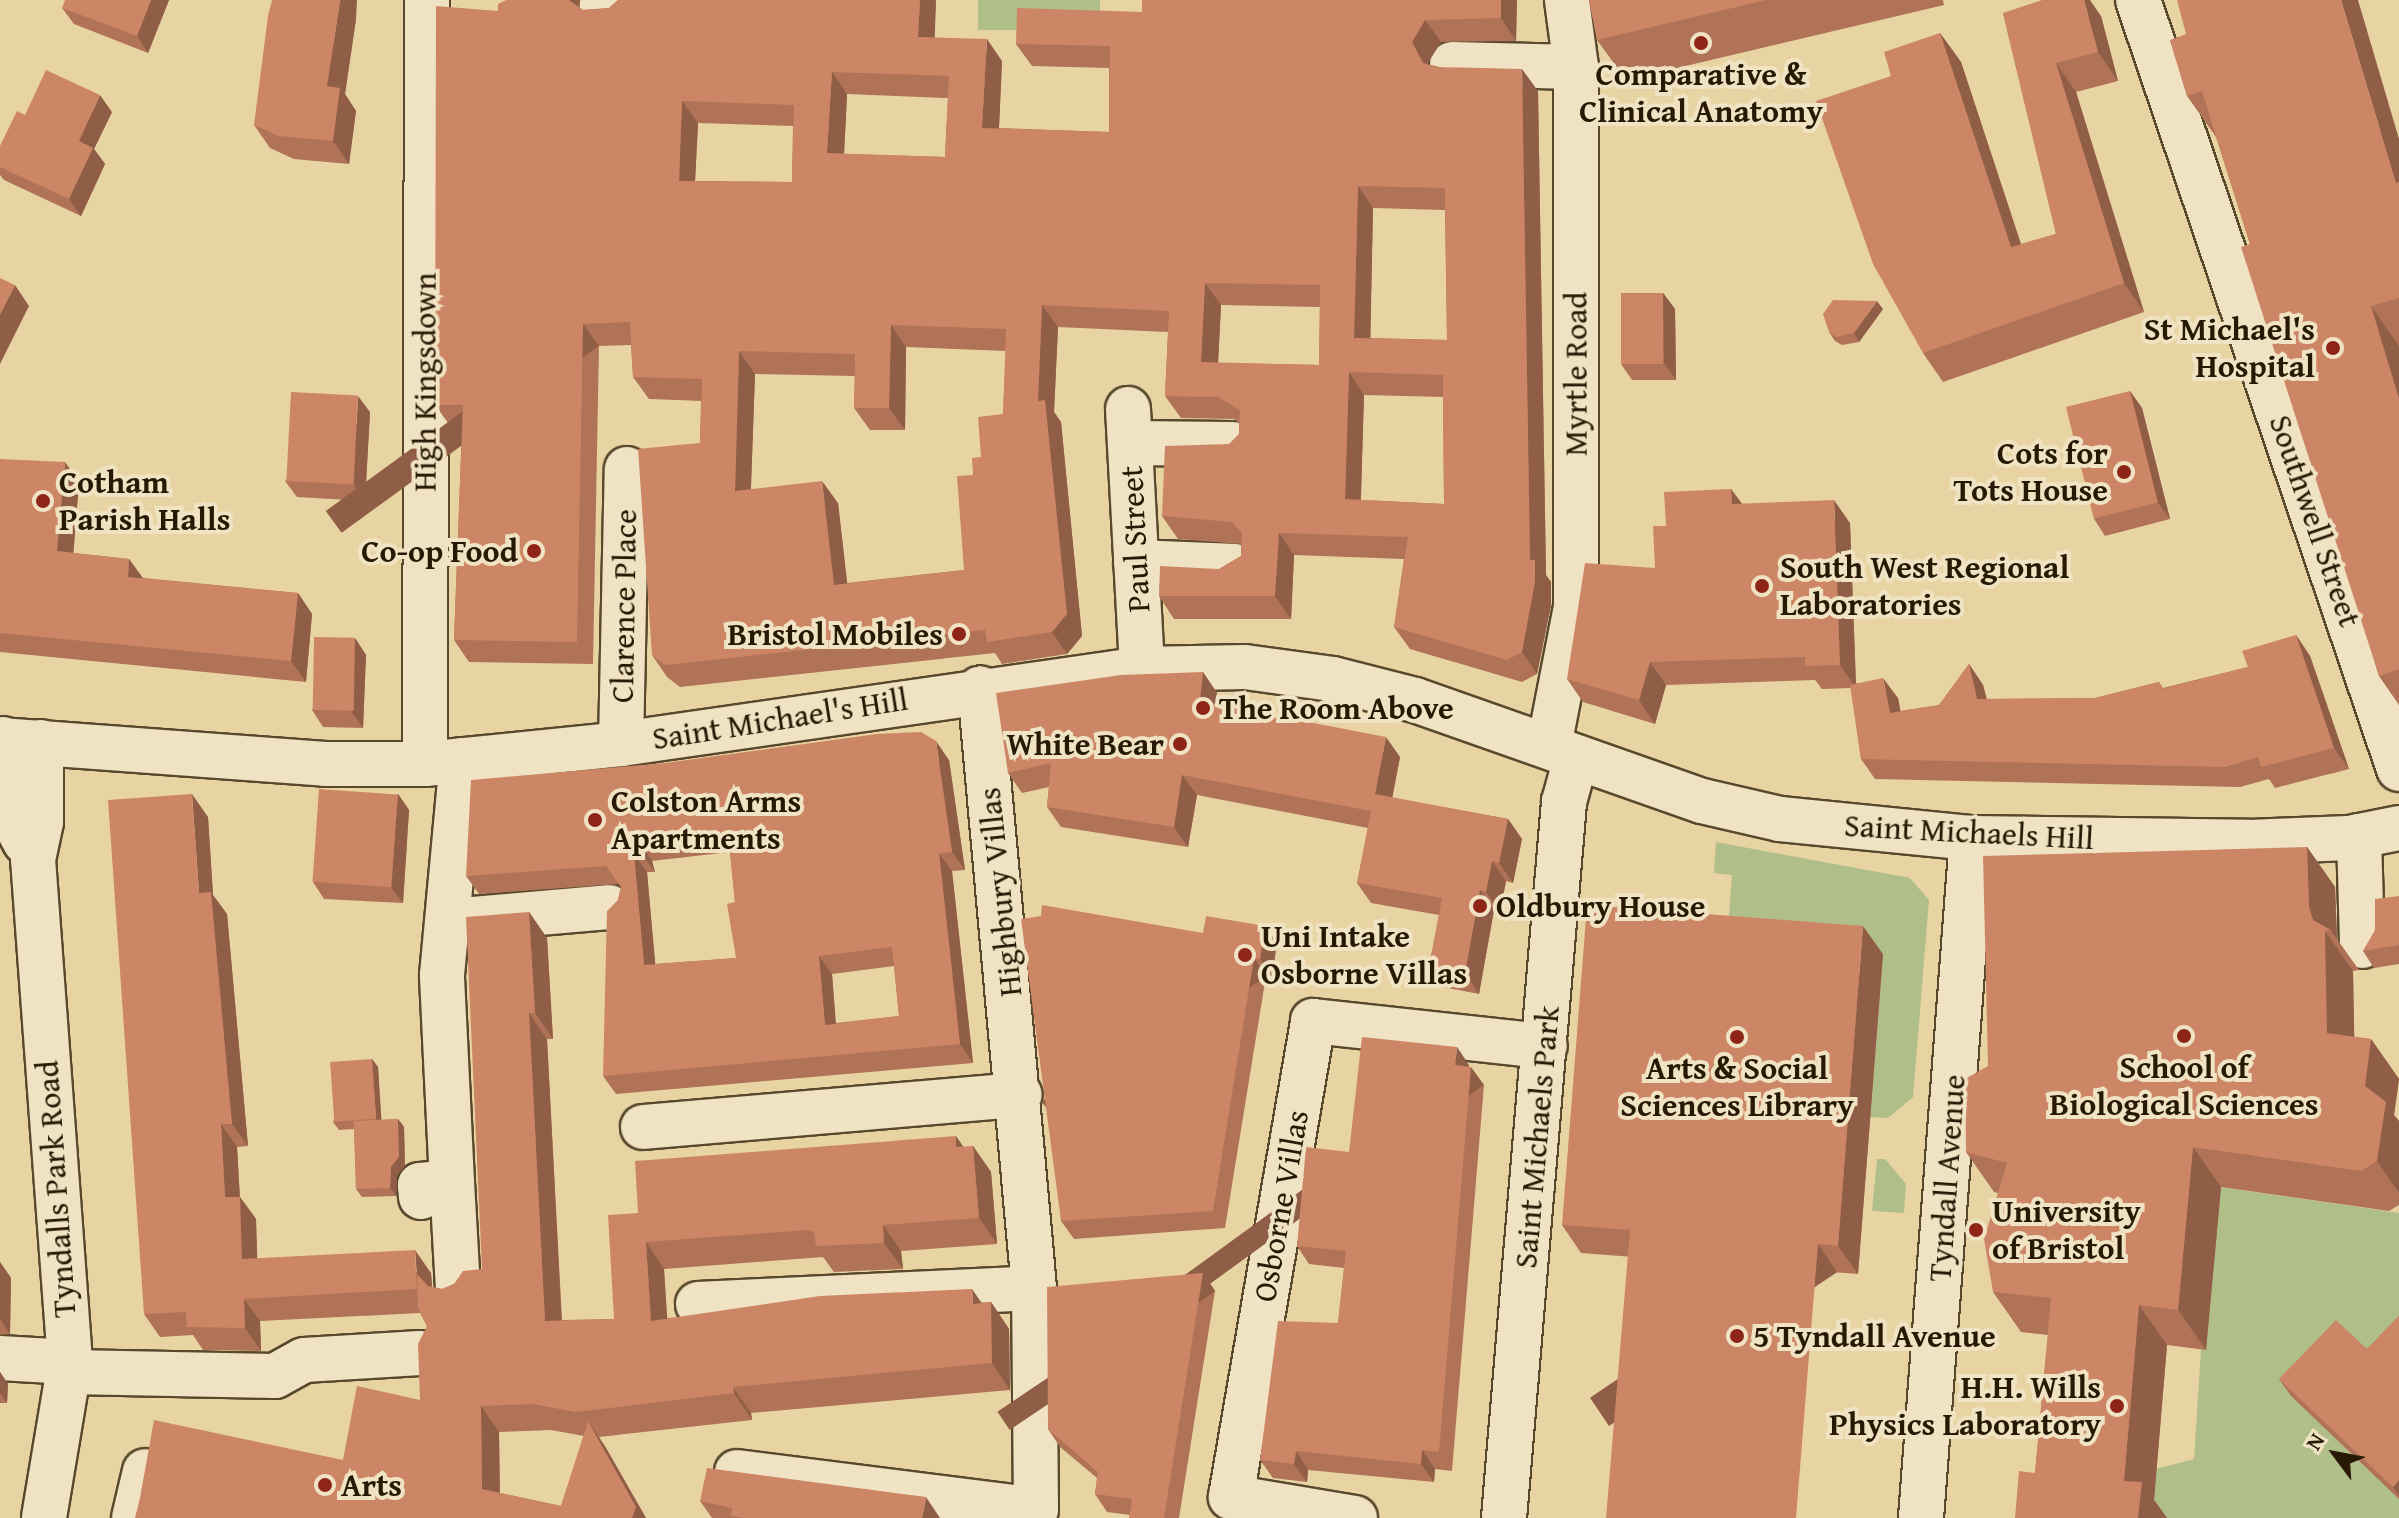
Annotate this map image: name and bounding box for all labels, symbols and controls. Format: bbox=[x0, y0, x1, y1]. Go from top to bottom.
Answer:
marker: Comparative & Clinical Anatomy bbox=[1692, 34, 1710, 52]
place label: Comparative & Clinical Anatomy bbox=[1579, 56, 1823, 131]
street label: High Kingsdown bbox=[406, 272, 444, 492]
street label: Myrtle Road bbox=[1557, 292, 1595, 456]
place label: St Michael's Hospital bbox=[2144, 311, 2315, 386]
marker: St Michael's Hospital bbox=[2322, 337, 2344, 359]
street label: Southwell Street bbox=[2261, 410, 2369, 632]
place label: Cots for Tots House bbox=[1953, 435, 2108, 510]
marker: Cots for Tots House bbox=[2115, 463, 2133, 481]
place label: Cotham Parish Halls bbox=[59, 464, 231, 539]
street label: Paul Street bbox=[1112, 465, 1158, 613]
marker: Cotham Parish Halls bbox=[34, 492, 52, 510]
street label: Clarence Place bbox=[603, 509, 645, 703]
place label: Co-op Food bbox=[361, 532, 518, 570]
marker: Co-op Food bbox=[525, 542, 543, 560]
place label: South West Regional Laboratories bbox=[1780, 549, 2069, 624]
marker: South West Regional Laboratories bbox=[1751, 575, 1773, 597]
place label: Bristol Mobiles bbox=[727, 615, 943, 653]
marker: Bristol Mobiles bbox=[950, 625, 968, 643]
street label: Saint Michael's Hill bbox=[649, 680, 911, 758]
place label: The Room Above bbox=[1219, 689, 1454, 727]
marker: The Room Above bbox=[1194, 699, 1212, 717]
place label: White Bear bbox=[1006, 725, 1164, 763]
marker: White Bear bbox=[1171, 735, 1189, 753]
place label: Colston Arms Apartments bbox=[611, 783, 801, 858]
street label: Highbury Villas bbox=[970, 786, 1030, 998]
street label: Saint Michaels Hill bbox=[1843, 806, 2095, 858]
marker: Colston Arms Apartments bbox=[586, 811, 604, 829]
place label: Oldbury House bbox=[1496, 887, 1705, 925]
marker: Oldbury House bbox=[1471, 897, 1489, 915]
place label: Uni Intake Osborne Villas bbox=[1261, 918, 1467, 993]
marker: Uni Intake Osborne Villas bbox=[1236, 946, 1254, 964]
street label: Saint Michaels Park bbox=[1506, 1004, 1568, 1270]
marker: School of Biological Sciences bbox=[2175, 1027, 2193, 1045]
marker: Arts & Social Sciences Library bbox=[1728, 1028, 1746, 1046]
place label: School of Biological Sciences bbox=[2050, 1049, 2318, 1124]
place label: Arts & Social Sciences Library bbox=[1620, 1050, 1854, 1125]
street label: Tyndalls Park Road bbox=[28, 1059, 84, 1319]
street label: Tyndall Avenue bbox=[1921, 1073, 1973, 1283]
street label: Osborne Villas bbox=[1245, 1107, 1317, 1305]
place label: University of Bristol bbox=[1992, 1193, 2141, 1268]
marker: University of Bristol bbox=[1967, 1221, 1985, 1239]
place label: 5 Tyndall Avenue bbox=[1753, 1317, 1996, 1355]
marker: 5 Tyndall Avenue bbox=[1728, 1327, 1746, 1345]
place label: H.H. Wills Physics Laboratory bbox=[1829, 1369, 2101, 1444]
marker: H.H. Wills Physics Laboratory bbox=[2108, 1397, 2126, 1415]
north arrow bbox=[2295, 1414, 2375, 1494]
text: N bbox=[2297, 1427, 2332, 1456]
place label: Arts bbox=[341, 1466, 402, 1504]
marker: Arts bbox=[316, 1476, 334, 1494]

